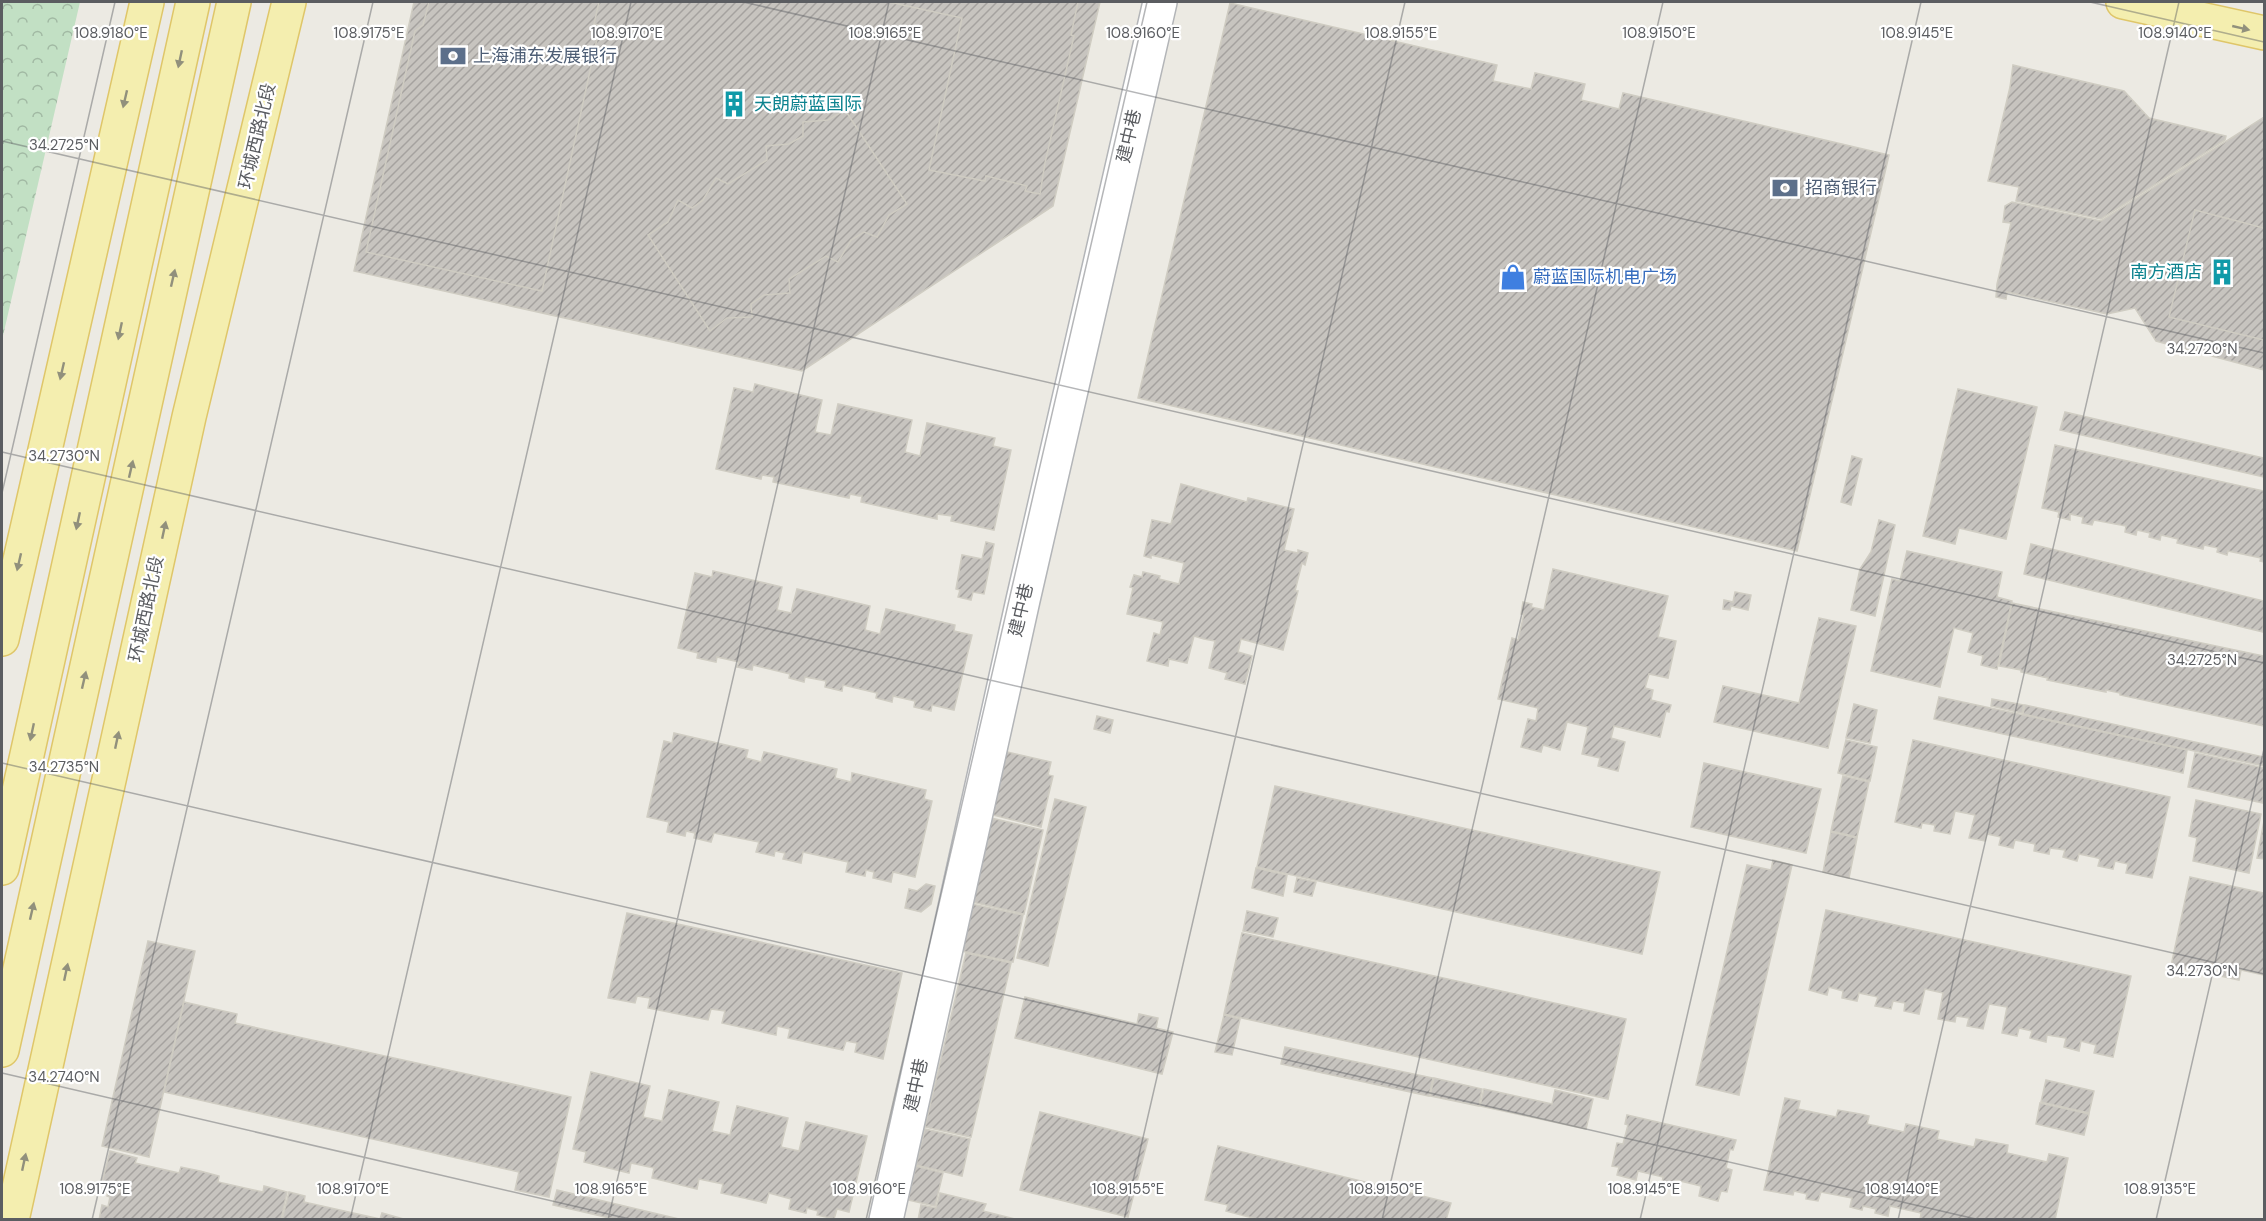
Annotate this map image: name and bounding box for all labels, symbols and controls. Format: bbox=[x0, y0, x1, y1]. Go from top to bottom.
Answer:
text: 108.9180°E bbox=[74, 23, 148, 43]
text: 108.9175°E bbox=[334, 23, 404, 43]
text: 108.9170°E bbox=[591, 23, 663, 43]
text: 108.9165°E bbox=[849, 23, 921, 43]
text: 108.9160°E bbox=[1106, 23, 1180, 43]
text: 108.9155°E bbox=[1365, 23, 1437, 43]
text: 108.9150°E bbox=[1622, 23, 1696, 43]
text: 108.9145°E bbox=[1881, 23, 1953, 43]
text: 108.9140°E bbox=[2138, 23, 2212, 43]
one-way arrow bbox=[2232, 24, 2251, 33]
bank icon: 上海浦东发展银行 bbox=[438, 41, 468, 71]
place label: 上海浦东发展银行 bbox=[473, 44, 617, 68]
one-way arrow bbox=[175, 49, 185, 68]
street label: 环城西路北段 bbox=[233, 81, 281, 191]
building icon: 天朗蔚蓝国际 bbox=[719, 89, 749, 119]
one-way arrow bbox=[119, 90, 129, 109]
place label: 天朗蔚蓝国际 bbox=[754, 92, 862, 116]
street label: 建中巷 bbox=[1111, 107, 1147, 165]
text: 34.2725°N bbox=[29, 135, 99, 155]
bank icon: 招商银行 bbox=[1770, 173, 1800, 203]
place label: 招商银行 bbox=[1805, 176, 1877, 200]
building icon: 南方酒店 bbox=[2207, 257, 2237, 287]
place label: 南方酒店 bbox=[2130, 260, 2202, 284]
shop icon: 蔚蓝国际机电广场 bbox=[1498, 262, 1528, 292]
place label: 蔚蓝国际机电广场 bbox=[1533, 265, 1677, 289]
one-way arrow bbox=[168, 269, 178, 288]
one-way arrow bbox=[115, 322, 124, 341]
text: 34.2720°N bbox=[2166, 339, 2238, 359]
one-way arrow bbox=[57, 362, 67, 381]
text: 34.2730°N bbox=[28, 446, 100, 466]
one-way arrow bbox=[126, 460, 136, 478]
one-way arrow bbox=[73, 512, 82, 531]
one-way arrow bbox=[160, 520, 169, 539]
one-way arrow bbox=[14, 552, 23, 571]
street label: 环城西路北段 bbox=[123, 554, 169, 664]
street label: 建中巷 bbox=[1003, 581, 1039, 639]
text: 34.2725°N bbox=[2167, 650, 2237, 670]
one-way arrow bbox=[79, 670, 89, 689]
one-way arrow bbox=[26, 723, 36, 742]
one-way arrow bbox=[113, 731, 123, 750]
text: 34.2735°N bbox=[29, 757, 99, 777]
one-way arrow bbox=[28, 902, 38, 920]
text: 34.2730°N bbox=[2166, 961, 2238, 981]
one-way arrow bbox=[62, 963, 72, 981]
street label: 建中巷 bbox=[899, 1056, 933, 1114]
text: 34.2740°N bbox=[28, 1067, 100, 1087]
one-way arrow bbox=[20, 1153, 30, 1172]
text: 108.9175°E bbox=[60, 1179, 130, 1199]
text: 108.9170°E bbox=[317, 1179, 389, 1199]
text: 108.9165°E bbox=[575, 1179, 647, 1199]
text: 108.9160°E bbox=[832, 1179, 906, 1199]
text: 108.9155°E bbox=[1092, 1179, 1164, 1199]
text: 108.9150°E bbox=[1349, 1179, 1423, 1199]
text: 108.9145°E bbox=[1608, 1179, 1680, 1199]
text: 108.9140°E bbox=[1865, 1179, 1939, 1199]
text: 108.9135°E bbox=[2124, 1179, 2196, 1199]

